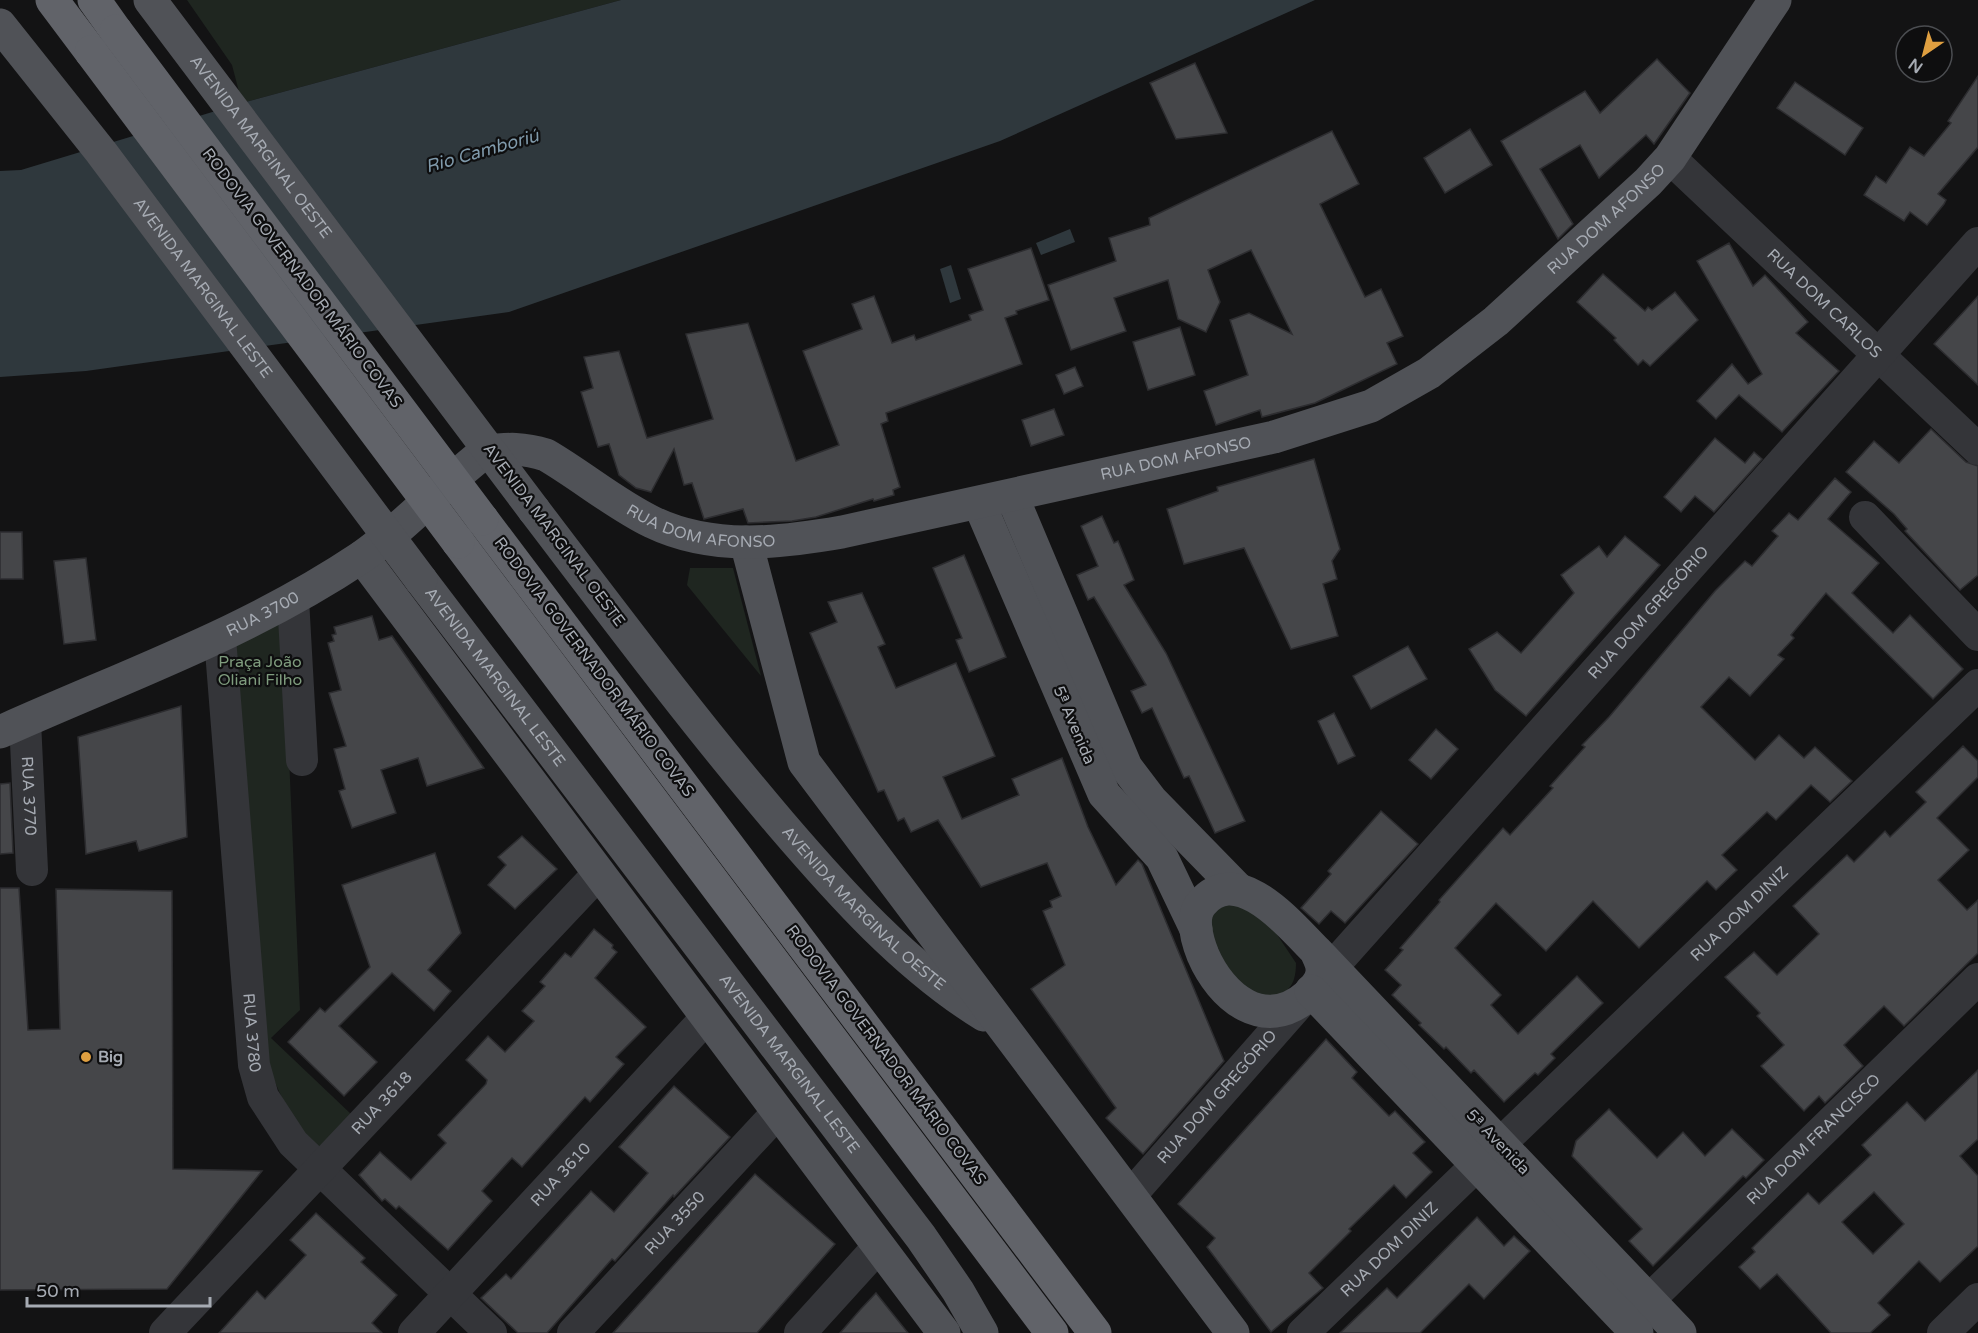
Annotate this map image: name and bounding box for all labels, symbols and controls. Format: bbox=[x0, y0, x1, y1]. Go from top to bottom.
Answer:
north arrow bbox=[1894, 24, 1954, 84]
street label: AVENIDA MARGINAL OESTE bbox=[185, 51, 336, 242]
text: N bbox=[1905, 54, 1927, 77]
water label: Rio Camboriú bbox=[423, 124, 542, 178]
street label: RODOVIA GOVERNADOR MÁRIO COVAS bbox=[198, 144, 406, 412]
street label: RUA DOM AFONSO bbox=[1543, 160, 1670, 279]
street label: AVENIDA MARGINAL LESTE bbox=[129, 194, 277, 382]
street label: RUA DOM CARLOS bbox=[1763, 245, 1886, 363]
street label: RUA DOM AFONSO bbox=[1098, 432, 1253, 485]
street label: AVENIDA MARGINAL OESTE bbox=[479, 440, 629, 630]
street label: RUA DOM AFONSO bbox=[623, 500, 776, 552]
street label: RODOVIA GOVERNADOR MÁRIO COVAS bbox=[490, 533, 698, 801]
street label: RUA DOM GREGÓRIO bbox=[1584, 542, 1713, 683]
street label: AVENIDA MARGINAL LESTE bbox=[420, 583, 570, 771]
street label: RUA 3700 bbox=[223, 587, 303, 641]
park label: Praça João Oliani Filho bbox=[218, 652, 302, 690]
street label: 5ª Avenida bbox=[1049, 683, 1099, 767]
street label: RUA 3770 bbox=[17, 756, 40, 836]
street label: AVENIDA MARGINAL OESTE bbox=[777, 822, 950, 995]
street label: RUA DOM DINIZ bbox=[1686, 862, 1793, 966]
street label: RODOVIA GOVERNADOR MÁRIO COVAS bbox=[782, 921, 990, 1189]
street label: AVENIDA MARGINAL LESTE bbox=[715, 970, 864, 1158]
street label: RUA 3780 bbox=[238, 992, 266, 1075]
street label: RUA DOM GREGÓRIO bbox=[1153, 1026, 1281, 1168]
place label: Big bbox=[98, 1047, 123, 1067]
marker: Big bbox=[79, 1050, 93, 1064]
street label: RUA 3618 bbox=[347, 1067, 416, 1139]
street label: RUA DOM FRANCISCO bbox=[1742, 1070, 1885, 1209]
street label: 5ª Avenida bbox=[1462, 1105, 1534, 1179]
street label: RUA 3610 bbox=[526, 1139, 595, 1211]
street label: RUA 3550 bbox=[641, 1187, 709, 1259]
street label: RUA DOM DINIZ bbox=[1336, 1198, 1442, 1301]
scale bar bbox=[27, 1270, 210, 1308]
text: 50 m bbox=[36, 1280, 80, 1302]

